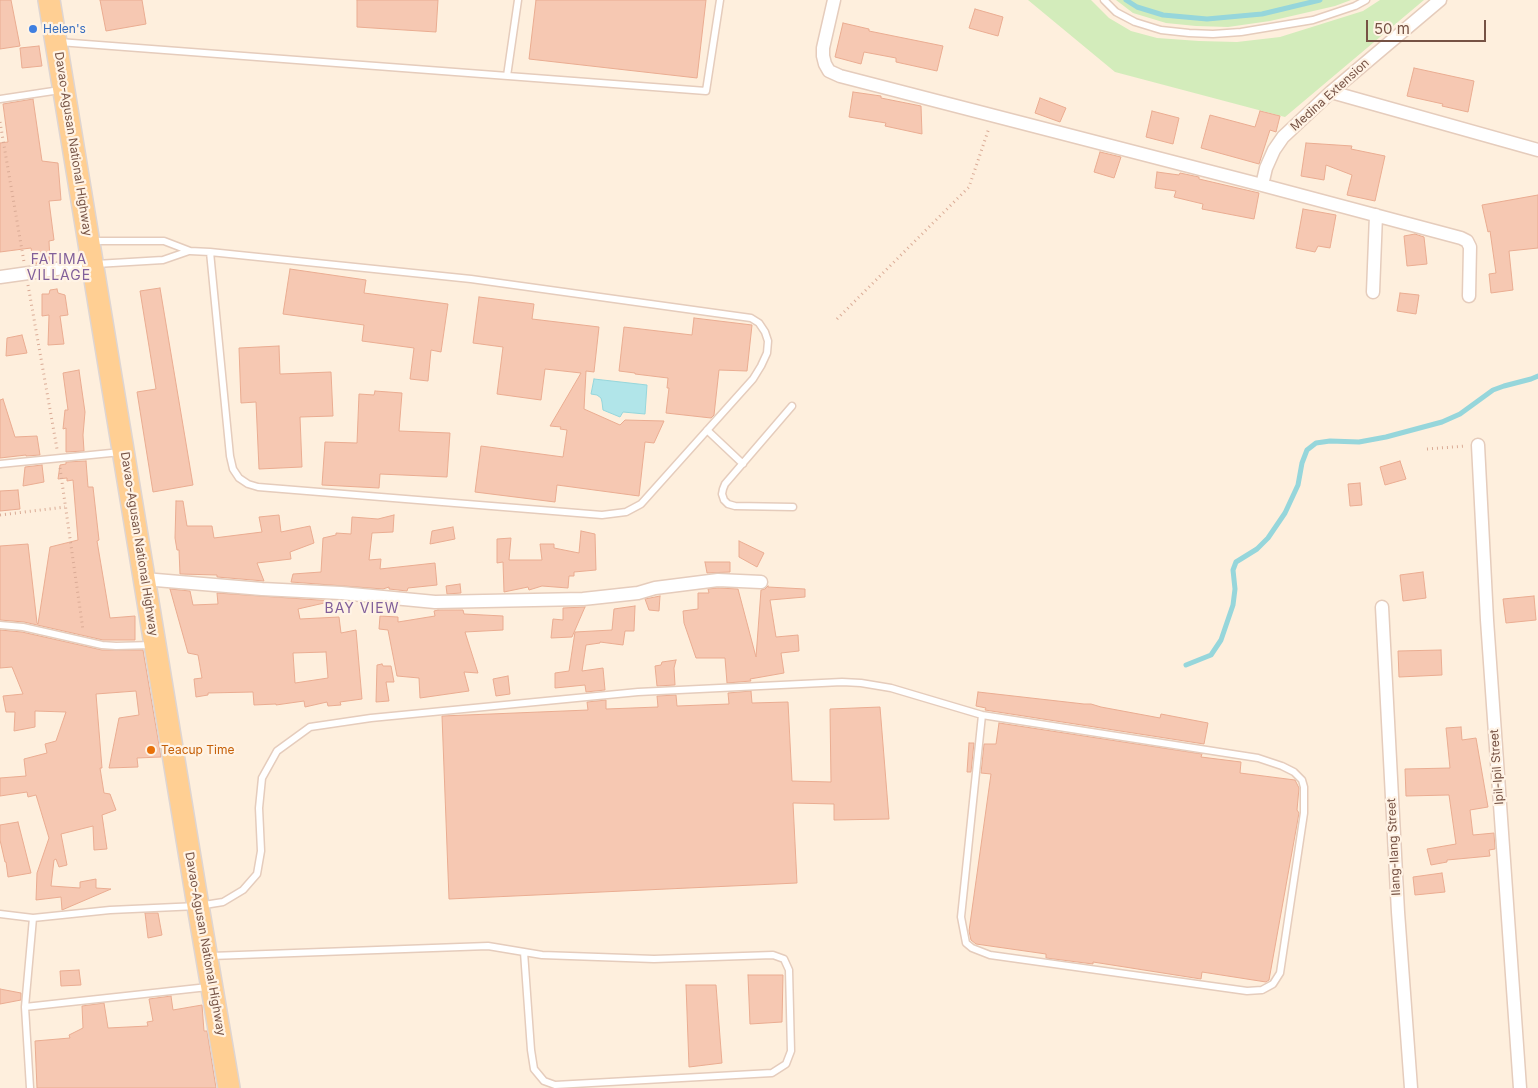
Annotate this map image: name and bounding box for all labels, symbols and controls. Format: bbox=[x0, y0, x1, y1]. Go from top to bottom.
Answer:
scale bar bbox=[1368, 10, 1488, 42]
text: 50 m bbox=[1374, 19, 1410, 38]
place label: Helen's bbox=[43, 22, 86, 36]
marker: Helen's bbox=[27, 23, 39, 35]
street label: Davao-Agusan National Highway bbox=[51, 51, 95, 237]
street label: Medina Extension bbox=[1288, 56, 1372, 134]
district label: FATIMA VILLAGE bbox=[26, 252, 92, 284]
street label: Davao-Agusan National Highway bbox=[117, 451, 161, 637]
district label: BAY VIEW bbox=[324, 601, 400, 617]
street label: Ipil-Ipil Street bbox=[1487, 729, 1507, 805]
place label: Teacup Time bbox=[161, 743, 234, 757]
marker: Teacup Time bbox=[145, 744, 157, 756]
street label: Ilang-Ilang Street bbox=[1384, 798, 1404, 896]
street label: Davao-Agusan National Highway bbox=[182, 851, 228, 1037]

